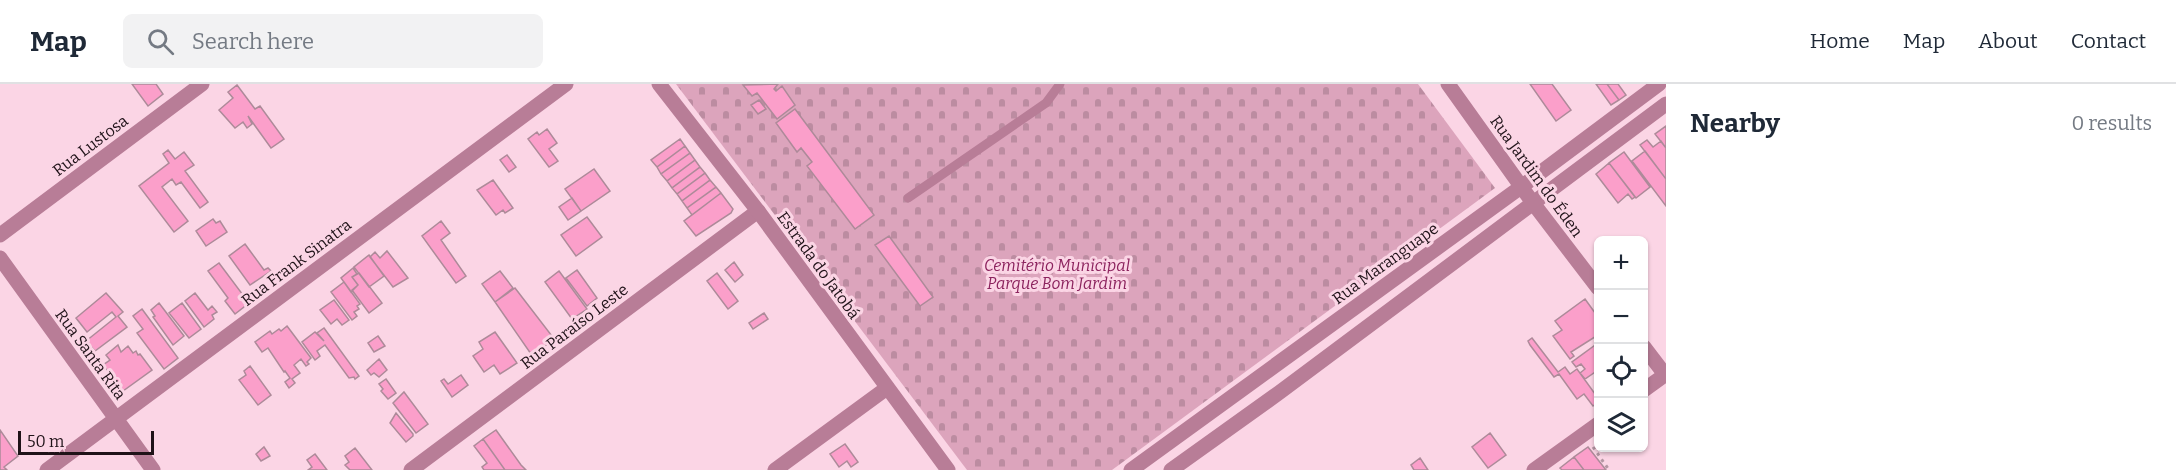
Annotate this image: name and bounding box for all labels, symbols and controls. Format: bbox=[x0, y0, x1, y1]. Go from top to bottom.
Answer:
search box bbox=[123, 14, 543, 68]
text: Map bbox=[30, 25, 87, 58]
icon: search bbox=[144, 25, 177, 58]
text: Search here bbox=[192, 28, 314, 55]
text: Home bbox=[1810, 28, 1870, 54]
text: Map bbox=[1903, 28, 1945, 54]
text: About bbox=[1978, 28, 2038, 54]
text: Contact bbox=[2071, 28, 2146, 54]
text: Nearby bbox=[1690, 108, 1780, 139]
street label: Rua Lustosa bbox=[49, 111, 132, 180]
street label: Rua Jardim do Éden bbox=[1486, 111, 1588, 241]
text: 0 results bbox=[2072, 111, 2152, 135]
street label: Estrada do Jatobá bbox=[773, 208, 864, 323]
street label: Rua Frank Sinatra bbox=[238, 215, 355, 310]
street label: Rua Maranguape bbox=[1329, 219, 1442, 308]
map controls bbox=[1594, 236, 1648, 452]
button: + bbox=[1594, 236, 1648, 290]
park label: Cemitério Municipal Parque Bom Jardim bbox=[984, 256, 1130, 293]
street label: Rua Paraíso Leste bbox=[517, 280, 632, 373]
button: − bbox=[1594, 290, 1648, 344]
street label: Rua Santa Rita bbox=[51, 305, 130, 403]
button: locate bbox=[1594, 344, 1648, 398]
button: layers bbox=[1594, 398, 1648, 452]
scale bar bbox=[18, 428, 154, 456]
text: 50 m bbox=[27, 432, 64, 451]

